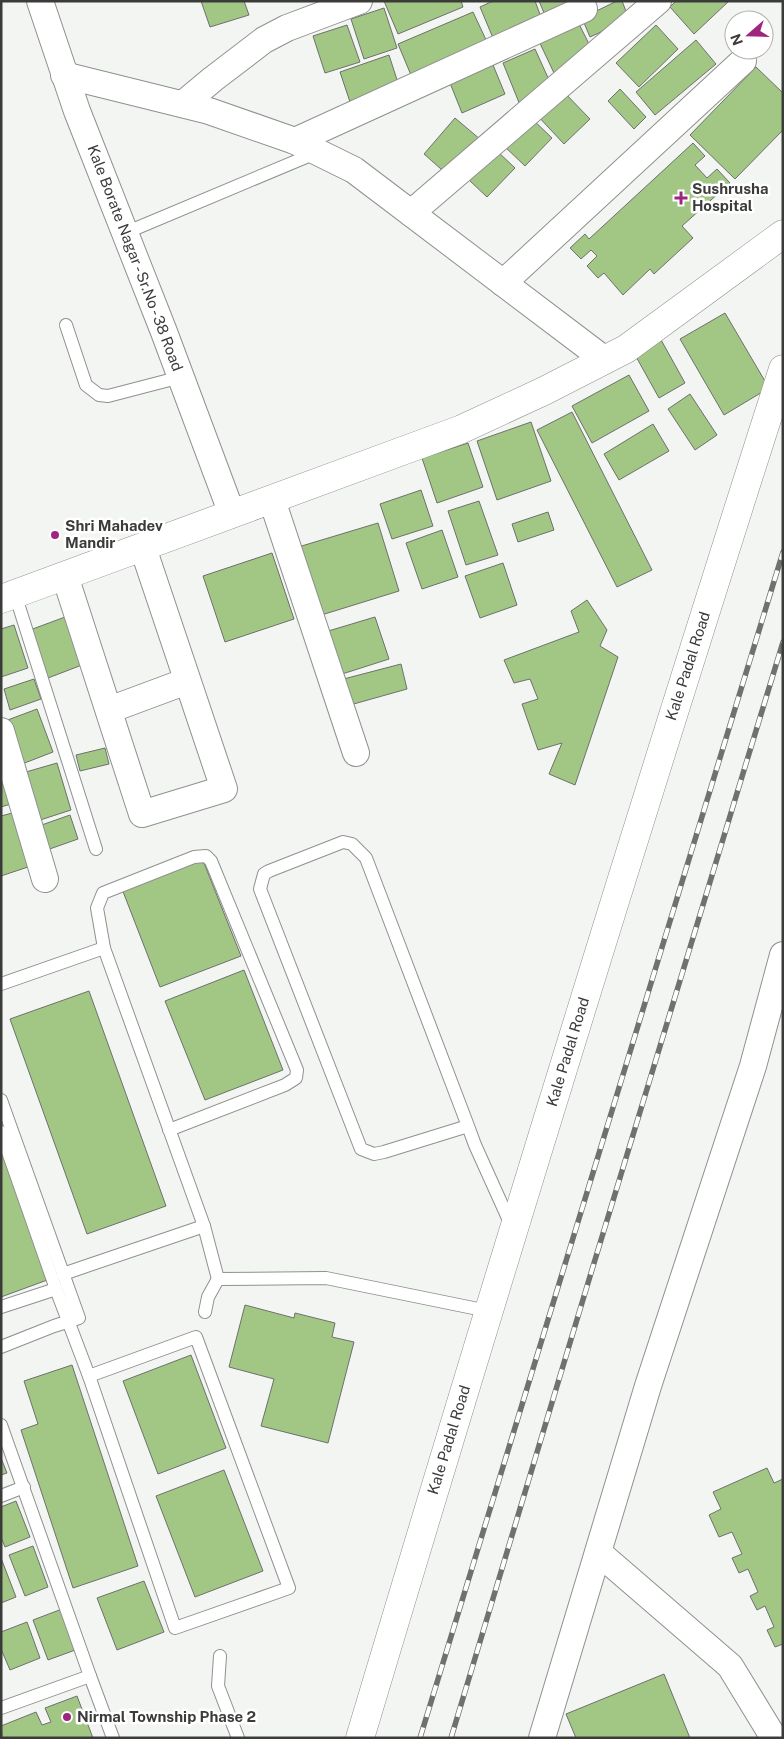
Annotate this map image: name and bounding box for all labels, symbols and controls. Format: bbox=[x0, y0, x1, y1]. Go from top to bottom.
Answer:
north arrow bbox=[724, 10, 774, 60]
text: N bbox=[727, 32, 746, 47]
street label: Kale Borate Nagar - Sr.No - 38 Road bbox=[84, 142, 187, 373]
place label: Sushrusha Hospital bbox=[692, 180, 768, 214]
marker: Sushrusha Hospital bbox=[674, 191, 688, 205]
place label: Shri Mahadev Mandir bbox=[65, 517, 163, 551]
marker: Shri Mahadev Mandir bbox=[49, 529, 61, 541]
street label: Kale Padal Road bbox=[662, 609, 713, 722]
street label: Kale Padal Road bbox=[543, 995, 592, 1108]
street label: Kale Padal Road bbox=[424, 1383, 473, 1496]
place label: Nirmal Township Phase 2 bbox=[77, 1708, 256, 1725]
marker: Nirmal Township Phase 2 bbox=[61, 1711, 73, 1723]

